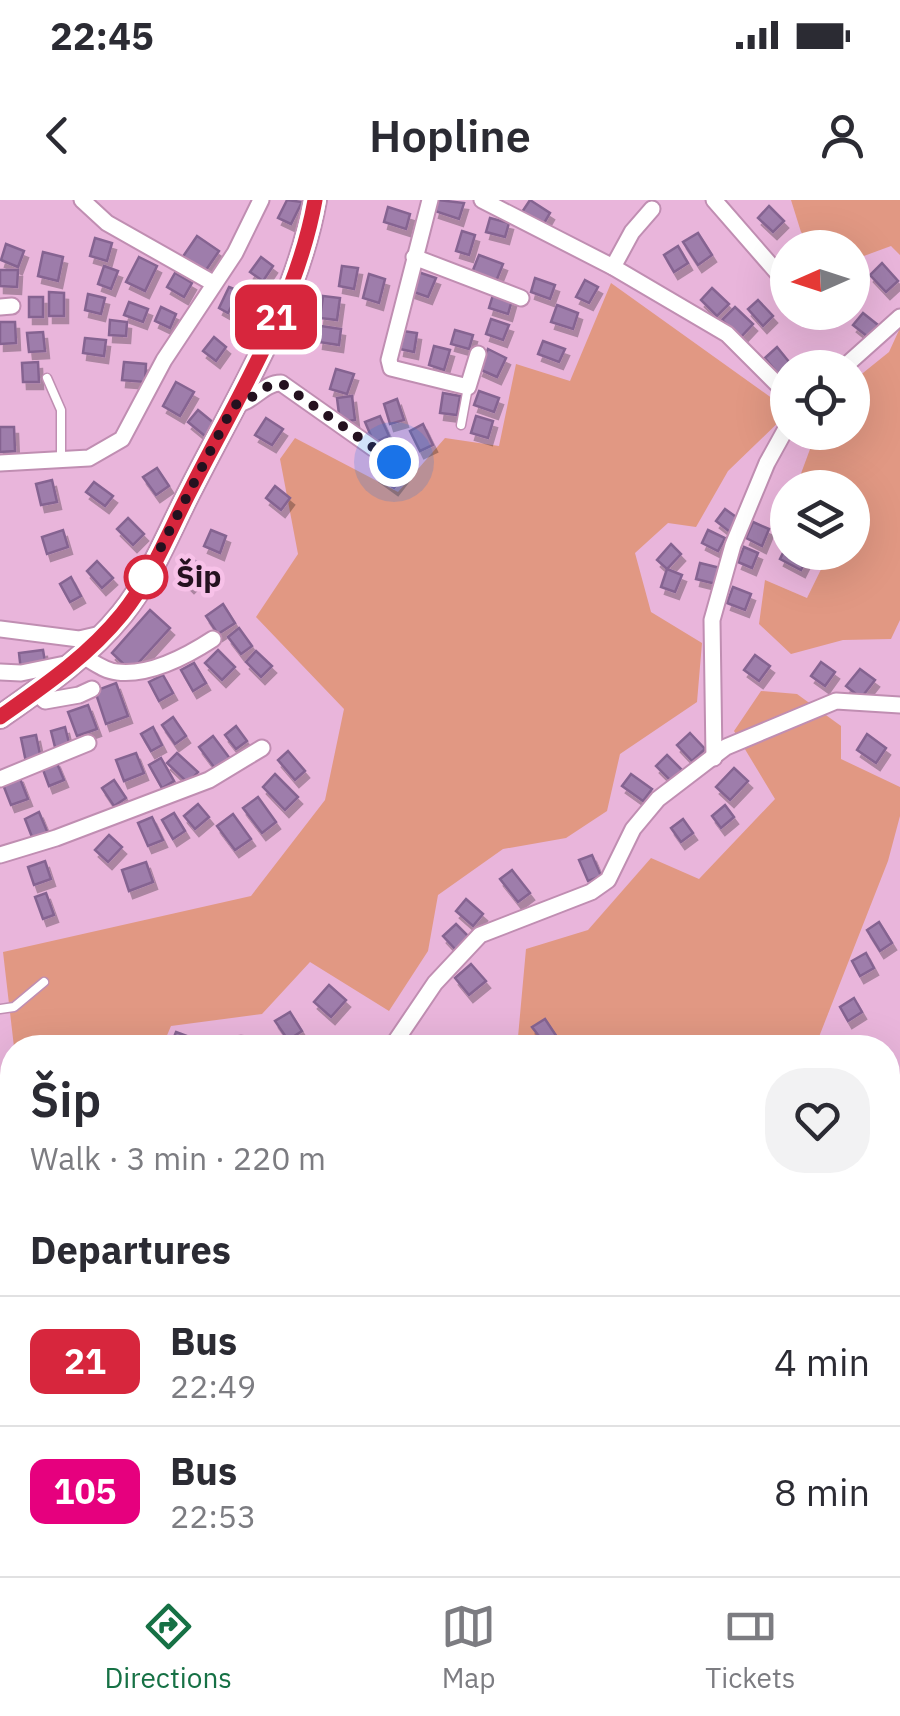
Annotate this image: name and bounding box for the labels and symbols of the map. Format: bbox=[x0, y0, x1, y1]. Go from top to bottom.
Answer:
north arrow bbox=[770, 230, 870, 330]
line badge: 21 bbox=[231, 284, 321, 350]
your location bbox=[369, 437, 419, 487]
marker: Šip bbox=[125, 556, 167, 598]
place label: Šip bbox=[176, 556, 222, 595]

